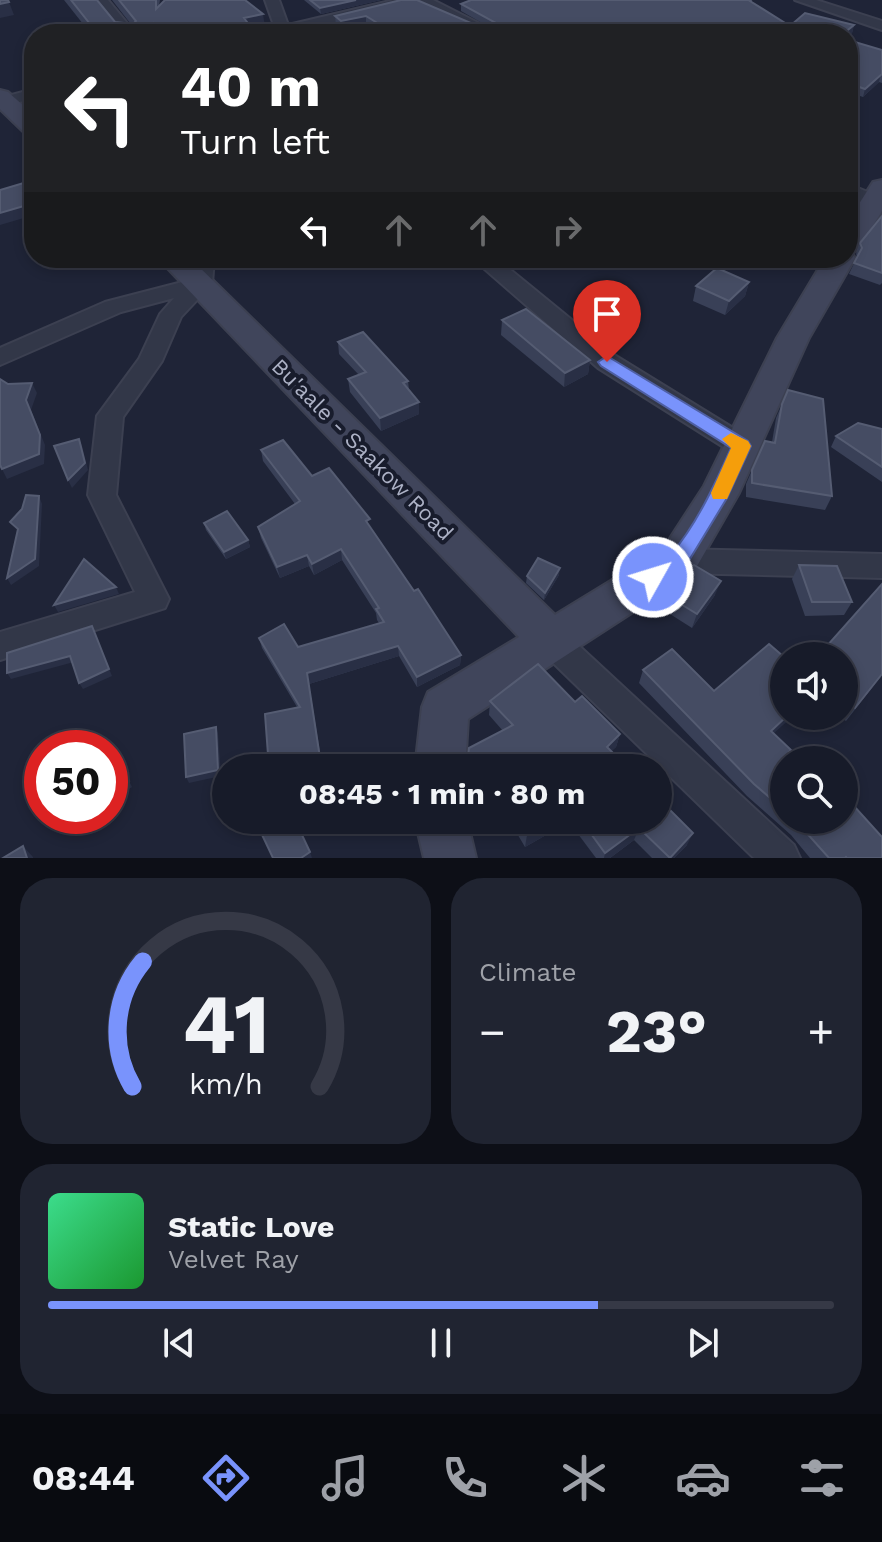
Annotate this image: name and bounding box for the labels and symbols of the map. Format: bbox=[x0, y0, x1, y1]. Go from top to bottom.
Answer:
pin bbox=[573, 280, 641, 362]
street label: Bu'aale - Saakow Road bbox=[267, 353, 459, 545]
position arrow bbox=[611, 535, 695, 619]
speed limit sign: 50 bbox=[24, 730, 128, 834]

